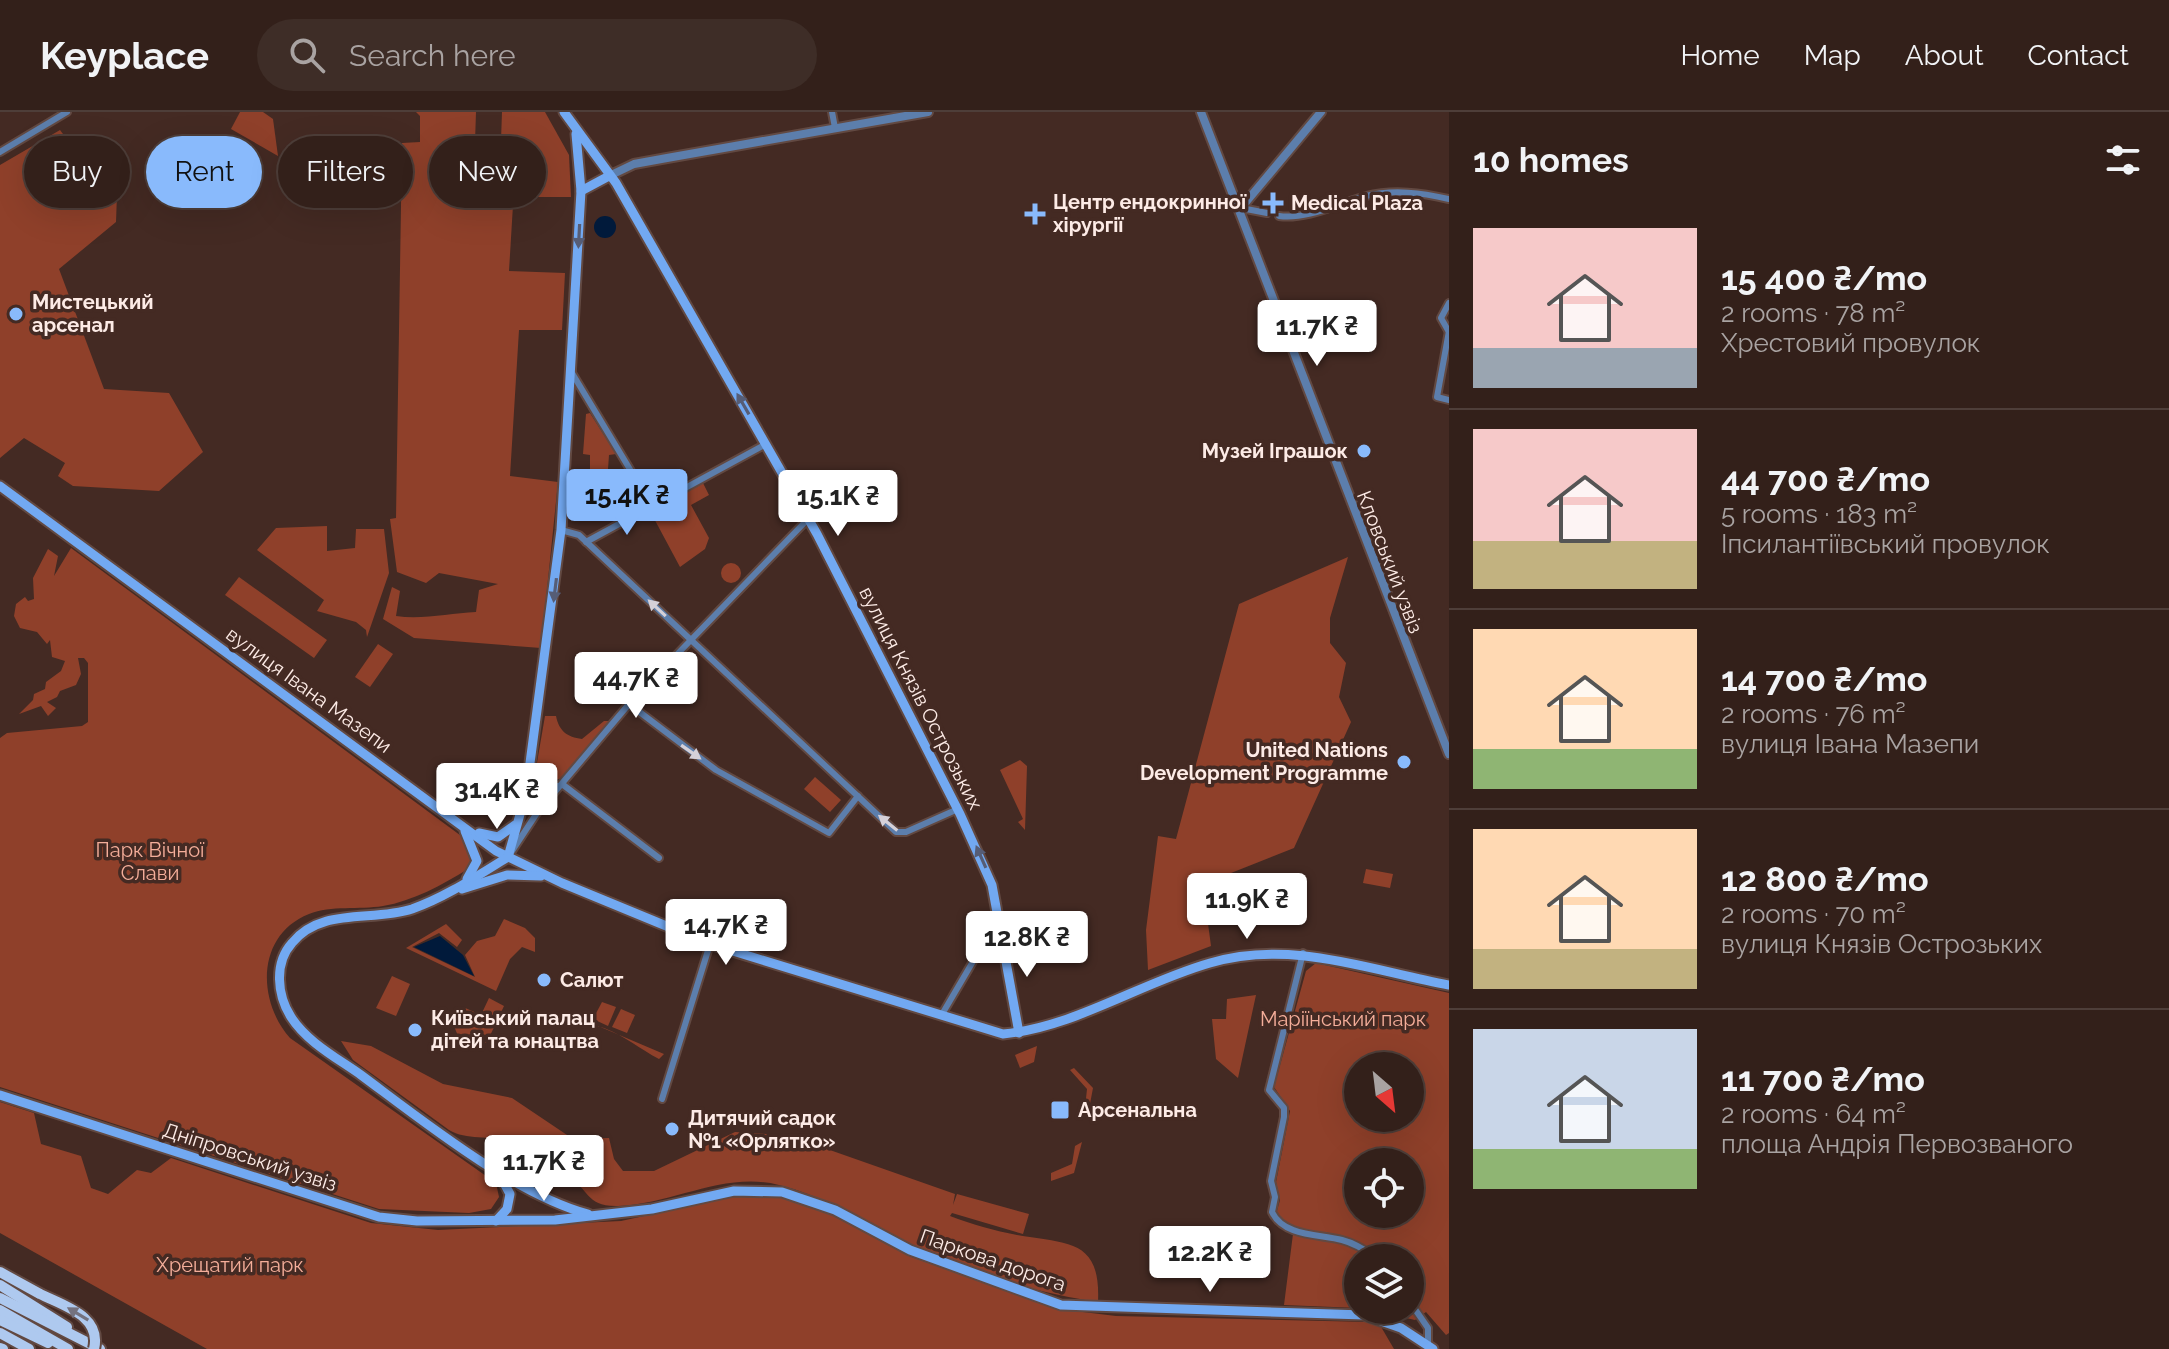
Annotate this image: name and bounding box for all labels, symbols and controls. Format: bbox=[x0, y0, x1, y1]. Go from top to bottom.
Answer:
search box bbox=[257, 19, 817, 91]
text: Keyplace bbox=[40, 33, 209, 78]
icon: search bbox=[285, 33, 329, 77]
text: Search here bbox=[349, 38, 516, 73]
text: Home bbox=[1680, 39, 1760, 72]
text: Map bbox=[1804, 39, 1861, 72]
text: About bbox=[1905, 39, 1984, 72]
text: Contact bbox=[2028, 39, 2129, 72]
chip: Buy bbox=[24, 136, 130, 208]
chip: Rent bbox=[146, 136, 262, 208]
chip: Filters bbox=[278, 136, 413, 208]
chip: New bbox=[429, 136, 546, 208]
icon: filters bbox=[2101, 138, 2145, 182]
text: 10 homes bbox=[1473, 140, 1629, 180]
place label: Центр ендокринної хірургії bbox=[1053, 190, 1247, 237]
place label: Medical Plaza bbox=[1291, 191, 1423, 215]
marker: Medical Plaza bbox=[1262, 192, 1284, 214]
marker: Центр ендокринної хірургії bbox=[1024, 203, 1046, 225]
one-way arrow bbox=[572, 224, 585, 249]
text: 15 400 ₴/mo bbox=[1721, 258, 1927, 298]
icon: home bbox=[1537, 260, 1633, 356]
place label: Мистецький арсенал bbox=[32, 290, 154, 337]
text: 2 rooms · 78 m² bbox=[1721, 298, 1905, 328]
pin: 11.7K ₴ bbox=[1243, 300, 1391, 368]
marker: Мистецький арсенал bbox=[7, 305, 25, 323]
text: 11.7K ₴ bbox=[1276, 311, 1358, 341]
text: Хрестовий провулок bbox=[1721, 328, 1980, 358]
one-way arrow bbox=[736, 392, 750, 415]
place label: Музей Іграшок bbox=[1202, 439, 1348, 463]
marker: Музей Іграшок bbox=[1355, 442, 1373, 460]
text: 44 700 ₴/mo bbox=[1721, 459, 1930, 499]
icon: home bbox=[1537, 461, 1633, 557]
pin: 15.4K ₴ bbox=[553, 469, 701, 537]
pin: 15.1K ₴ bbox=[764, 470, 912, 538]
text: 15.4K ₴ bbox=[584, 480, 670, 510]
text: 15.1K ₴ bbox=[796, 481, 880, 511]
street label: Кловський узвіз bbox=[1352, 487, 1428, 637]
text: 5 rooms · 183 m² bbox=[1721, 499, 1917, 529]
text: Іпсилантіївський провулок bbox=[1721, 529, 2050, 559]
one-way arrow bbox=[548, 578, 561, 603]
street label: вулиця Князів Острозьких bbox=[854, 583, 988, 813]
one-way arrow bbox=[648, 599, 667, 617]
street label: вулиця Івана Мазепи bbox=[222, 622, 396, 758]
pin: 44.7K ₴ bbox=[562, 652, 710, 720]
text: 14 700 ₴/mo bbox=[1721, 659, 1927, 699]
icon: home bbox=[1537, 661, 1633, 757]
text: 44.7K ₴ bbox=[593, 663, 679, 693]
text: 2 rooms · 76 m² bbox=[1721, 699, 1906, 729]
text: вулиця Івана Мазепи bbox=[1721, 729, 1979, 759]
place label: United Nations Development Programme bbox=[1140, 738, 1388, 785]
one-way arrow bbox=[680, 744, 701, 759]
marker: United Nations Development Programme bbox=[1395, 753, 1413, 771]
pin: 31.4K ₴ bbox=[423, 763, 571, 831]
text: 31.4K ₴ bbox=[454, 774, 540, 804]
one-way arrow bbox=[878, 815, 899, 832]
park label: Парк Вічної Слави bbox=[96, 838, 205, 885]
one-way arrow bbox=[974, 845, 987, 869]
text: 12 800 ₴/mo bbox=[1721, 859, 1929, 899]
icon: home bbox=[1537, 861, 1633, 957]
pin: 11.9K ₴ bbox=[1173, 873, 1321, 941]
text: 11.9K ₴ bbox=[1205, 884, 1289, 914]
pin: 14.7K ₴ bbox=[652, 899, 800, 967]
text: 2 rooms · 70 m² bbox=[1721, 899, 1906, 929]
text: 14.7K ₴ bbox=[684, 910, 768, 940]
pin: 12.8K ₴ bbox=[953, 911, 1101, 979]
text: 12.8K ₴ bbox=[984, 922, 1070, 952]
text: вулиця Князів Острозьких bbox=[1721, 929, 2042, 959]
place label: Салют bbox=[560, 968, 624, 992]
marker: Салют bbox=[535, 971, 553, 989]
place label: Київський палац дітей та юнацтва bbox=[431, 1006, 599, 1053]
park label: Маріїнський парк bbox=[1260, 1007, 1426, 1031]
marker: Київський палац дітей та юнацтва bbox=[406, 1021, 424, 1039]
north arrow bbox=[1344, 1052, 1424, 1132]
map controls bbox=[1344, 1052, 1424, 1324]
text: 11 700 ₴/mo bbox=[1721, 1059, 1925, 1099]
icon: home bbox=[1537, 1061, 1633, 1157]
place label: Арсенальна bbox=[1078, 1098, 1197, 1122]
marker: Арсенальна bbox=[1049, 1099, 1071, 1121]
text: 2 rooms · 64 m² bbox=[1721, 1099, 1906, 1129]
place label: Дитячий садок №1 «Орлятко» bbox=[688, 1106, 836, 1153]
street label: Дніпровський узвіз bbox=[160, 1118, 340, 1196]
marker: Дитячий садок №1 «Орлятко» bbox=[663, 1120, 681, 1138]
text: площа Андрія Первозваного bbox=[1721, 1129, 2073, 1159]
pin: 11.7K ₴ bbox=[470, 1135, 618, 1203]
text: 11.7K ₴ bbox=[503, 1146, 585, 1176]
button: locate bbox=[1344, 1148, 1424, 1228]
street label: Паркова дорога bbox=[917, 1224, 1069, 1296]
pin: 12.2K ₴ bbox=[1136, 1226, 1284, 1294]
text: 12.2K ₴ bbox=[1167, 1237, 1253, 1267]
button: layers bbox=[1344, 1244, 1424, 1324]
park label: Хрещатий парк bbox=[156, 1253, 304, 1277]
one-way arrow bbox=[67, 1307, 88, 1322]

